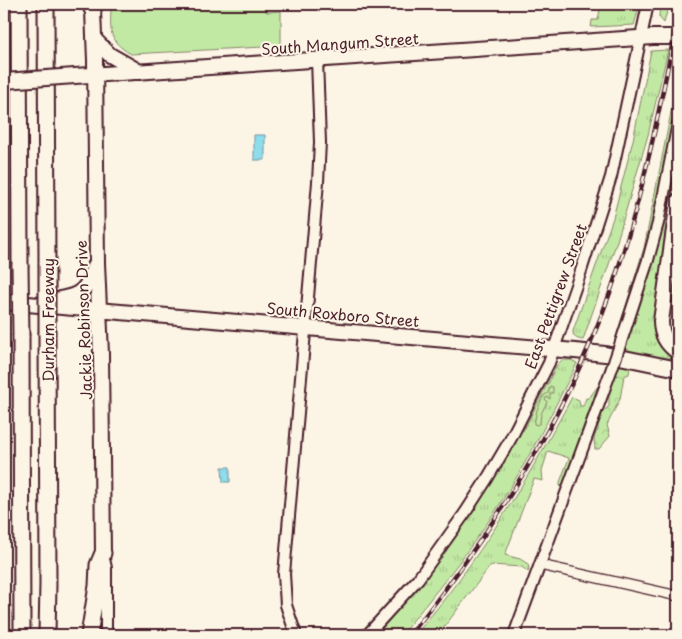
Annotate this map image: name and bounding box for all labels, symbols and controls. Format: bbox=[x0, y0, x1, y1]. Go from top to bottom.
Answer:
street label: South Mangum Street bbox=[260, 26, 420, 60]
street label: East Pettigrew Street bbox=[518, 220, 592, 372]
street label: Jackie Robinson Drive bbox=[69, 240, 97, 400]
street label: Durham Freeway bbox=[36, 258, 59, 382]
street label: South Roxboro Street bbox=[266, 296, 420, 332]

